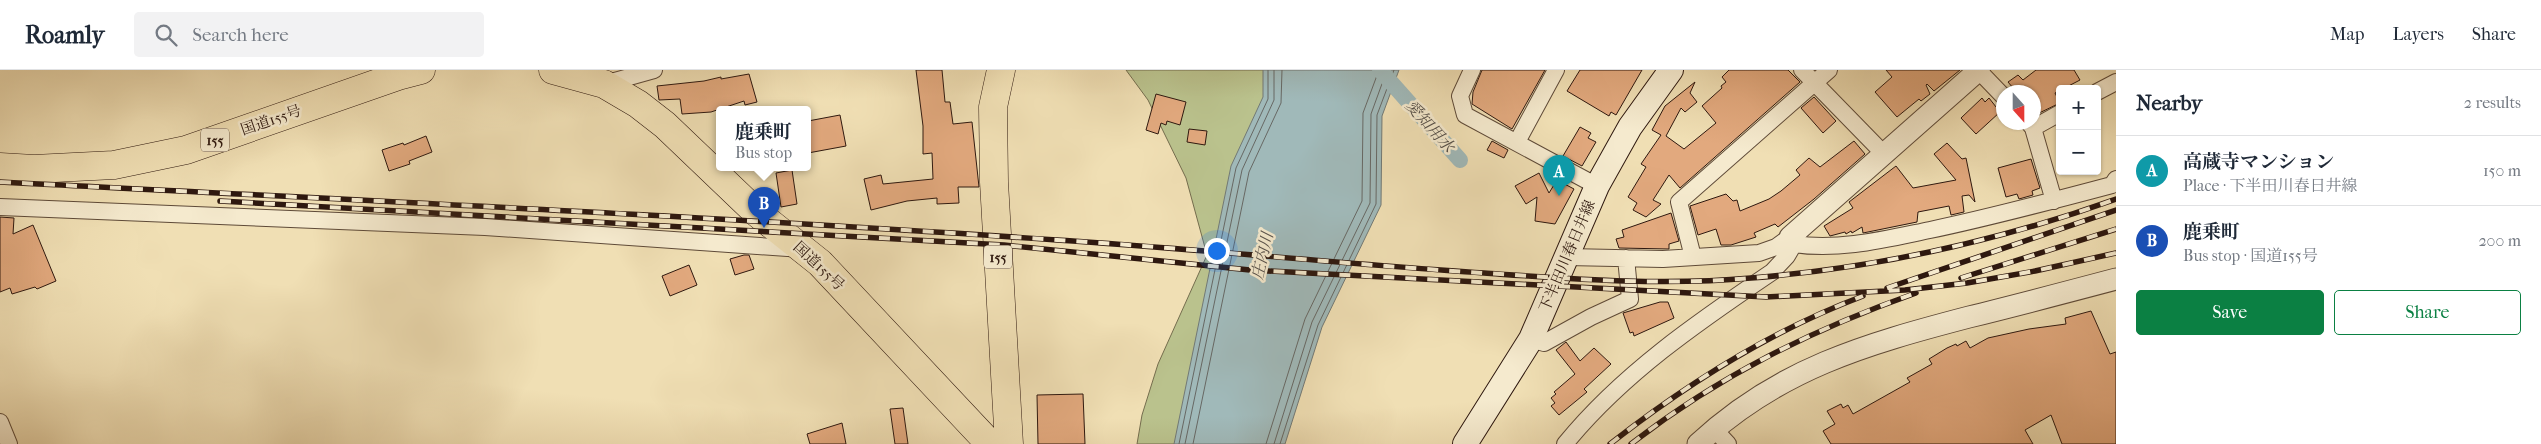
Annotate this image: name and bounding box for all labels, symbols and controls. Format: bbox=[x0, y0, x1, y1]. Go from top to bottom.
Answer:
search box bbox=[134, 12, 484, 57]
text: Roamly bbox=[25, 21, 104, 49]
icon: search bbox=[152, 21, 180, 49]
text: Search here bbox=[192, 24, 289, 46]
text: Map bbox=[2330, 24, 2364, 45]
text: Layers bbox=[2392, 24, 2444, 45]
text: Share bbox=[2472, 24, 2516, 45]
north arrow bbox=[1996, 85, 2041, 130]
map controls bbox=[2056, 85, 2101, 175]
button: + bbox=[2056, 85, 2101, 130]
text: Nearby bbox=[2136, 91, 2202, 115]
text: 2 results bbox=[2464, 93, 2521, 112]
water label: 愛知用水 bbox=[1402, 96, 1460, 158]
street label: 国道155号 bbox=[238, 101, 304, 139]
popup bbox=[716, 106, 811, 171]
text: 鹿乗町 bbox=[735, 121, 792, 143]
road number: 155 bbox=[201, 128, 229, 152]
button: − bbox=[2056, 130, 2101, 175]
text: Bus stop bbox=[735, 143, 792, 162]
text: 高蔵寺マンション bbox=[2183, 151, 2334, 173]
pin: A bbox=[1543, 155, 1575, 196]
text: A bbox=[2147, 161, 2157, 180]
text: 150 m bbox=[2483, 161, 2521, 180]
text: Place · 下半田川春日井線 bbox=[2183, 176, 2358, 195]
pin: B bbox=[748, 187, 780, 228]
street label: 下半田川春日井線 bbox=[1535, 197, 1599, 315]
text: 鹿乗町 bbox=[2183, 221, 2240, 243]
water label: 庄内川 bbox=[1247, 229, 1277, 282]
text: B bbox=[2147, 231, 2157, 250]
text: 200 m bbox=[2478, 231, 2521, 250]
street label: 国道155号 bbox=[790, 238, 848, 294]
your location bbox=[1204, 238, 1230, 264]
road number: 155 bbox=[984, 246, 1012, 268]
text: Bus stop · 国道155号 bbox=[2183, 246, 2318, 265]
button: Save bbox=[2136, 290, 2324, 335]
button: Share bbox=[2334, 290, 2521, 335]

